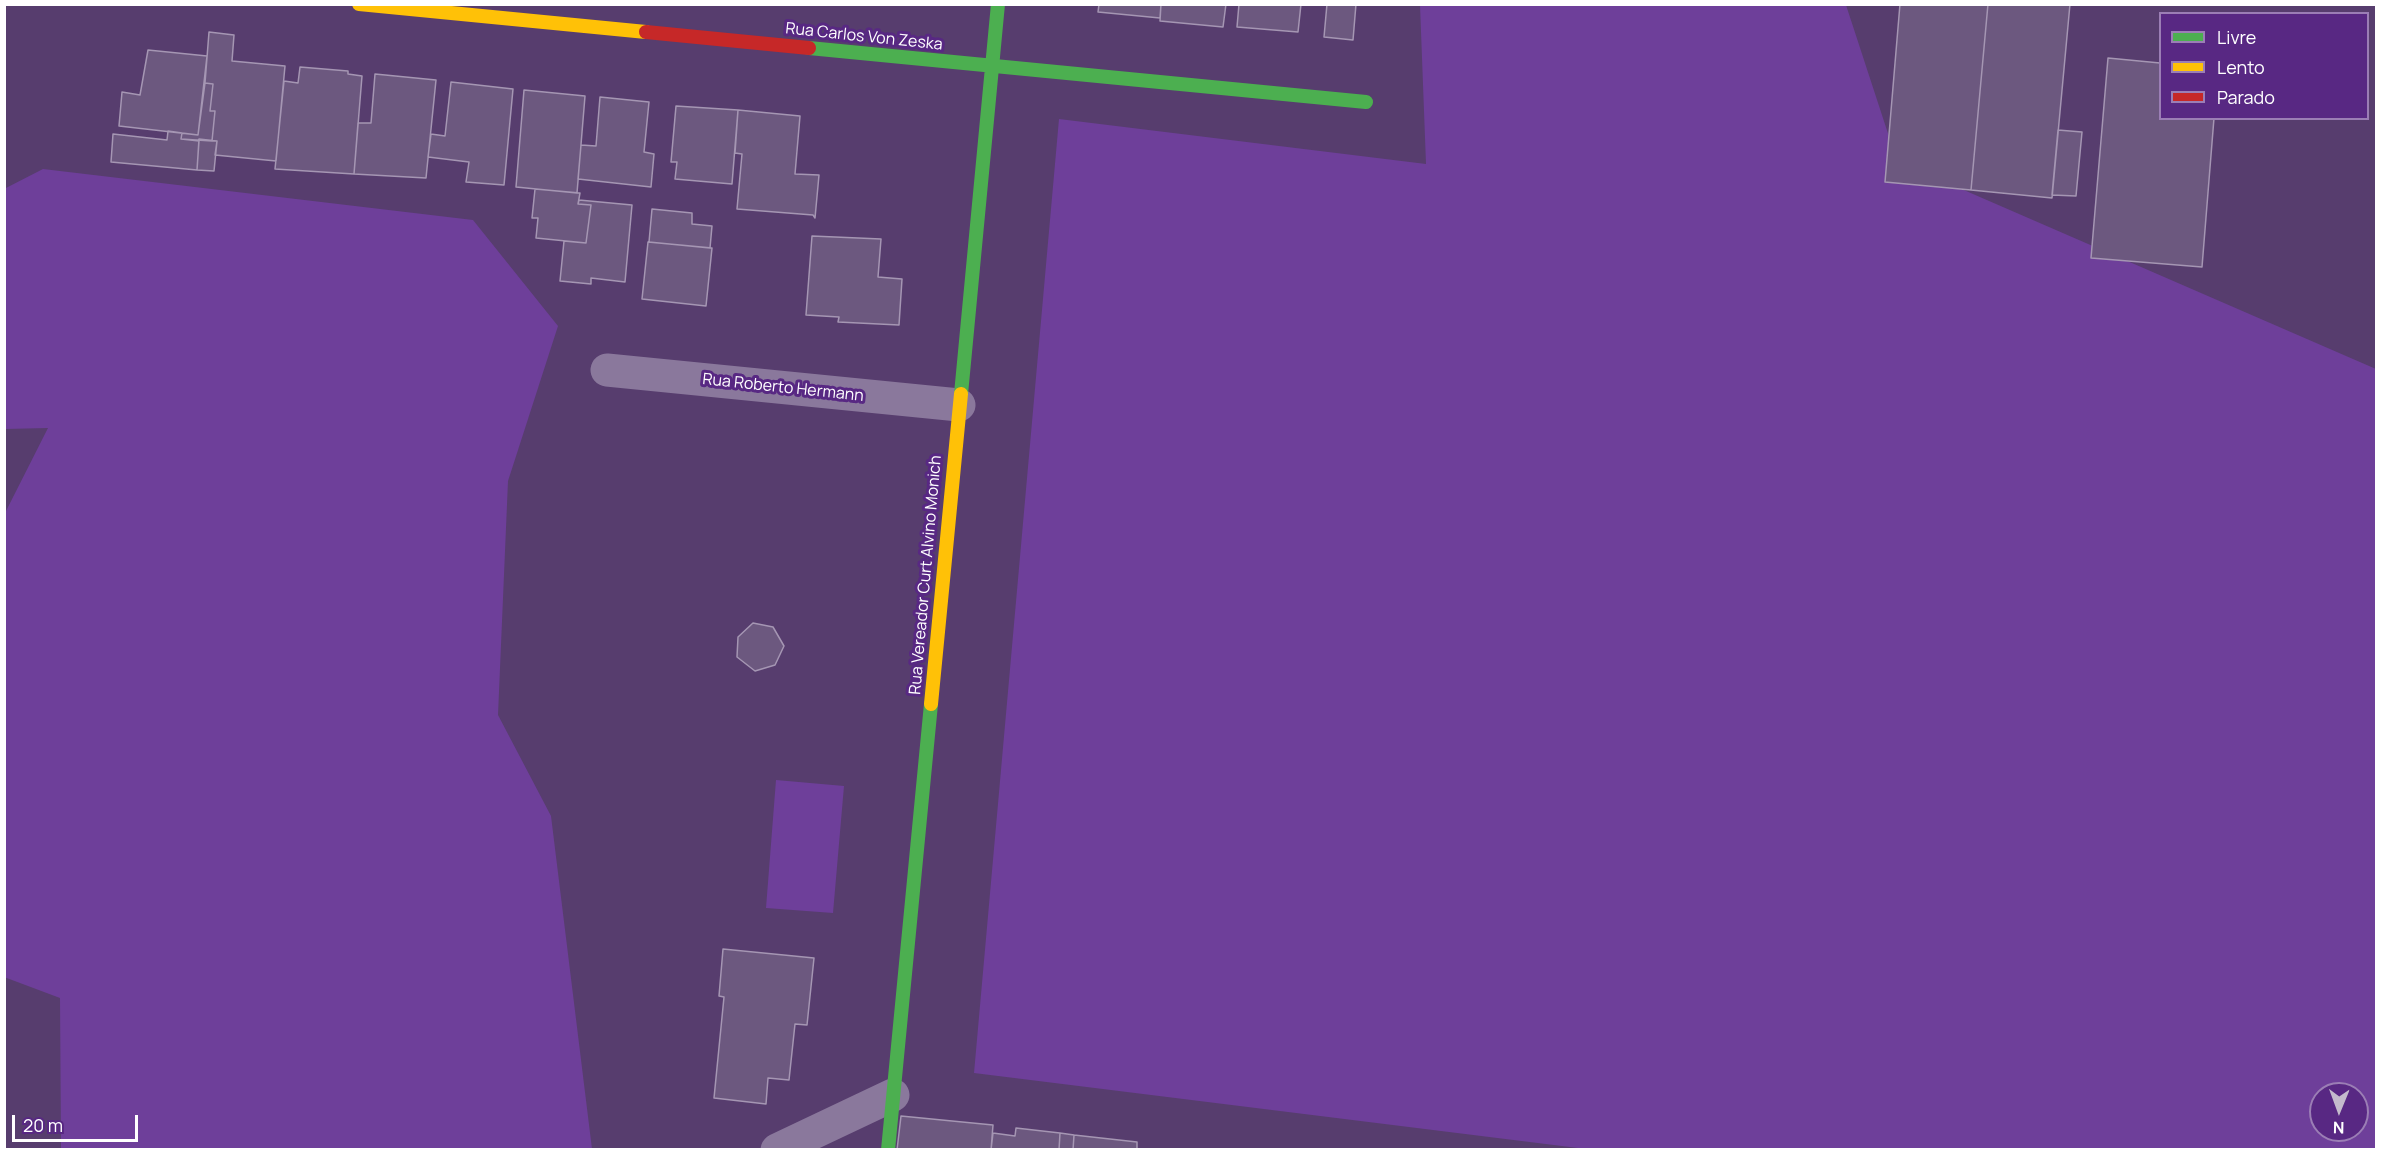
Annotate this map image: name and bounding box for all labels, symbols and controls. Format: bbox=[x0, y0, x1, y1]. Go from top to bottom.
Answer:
legend bbox=[2159, 12, 2369, 120]
street label: Rua Carlos Von Zeska bbox=[785, 19, 943, 55]
text: Livre bbox=[2217, 25, 2256, 49]
text: Lento bbox=[2217, 55, 2265, 79]
text: Parado bbox=[2217, 85, 2275, 109]
street label: Rua Roberto Hermann bbox=[701, 370, 865, 406]
street label: Rua Vereador Curt Alvino Monich bbox=[906, 455, 946, 695]
north arrow bbox=[2309, 1082, 2369, 1142]
scale bar bbox=[15, 1103, 141, 1141]
text: 20 m bbox=[23, 1113, 63, 1137]
text: N bbox=[2333, 1117, 2345, 1139]

